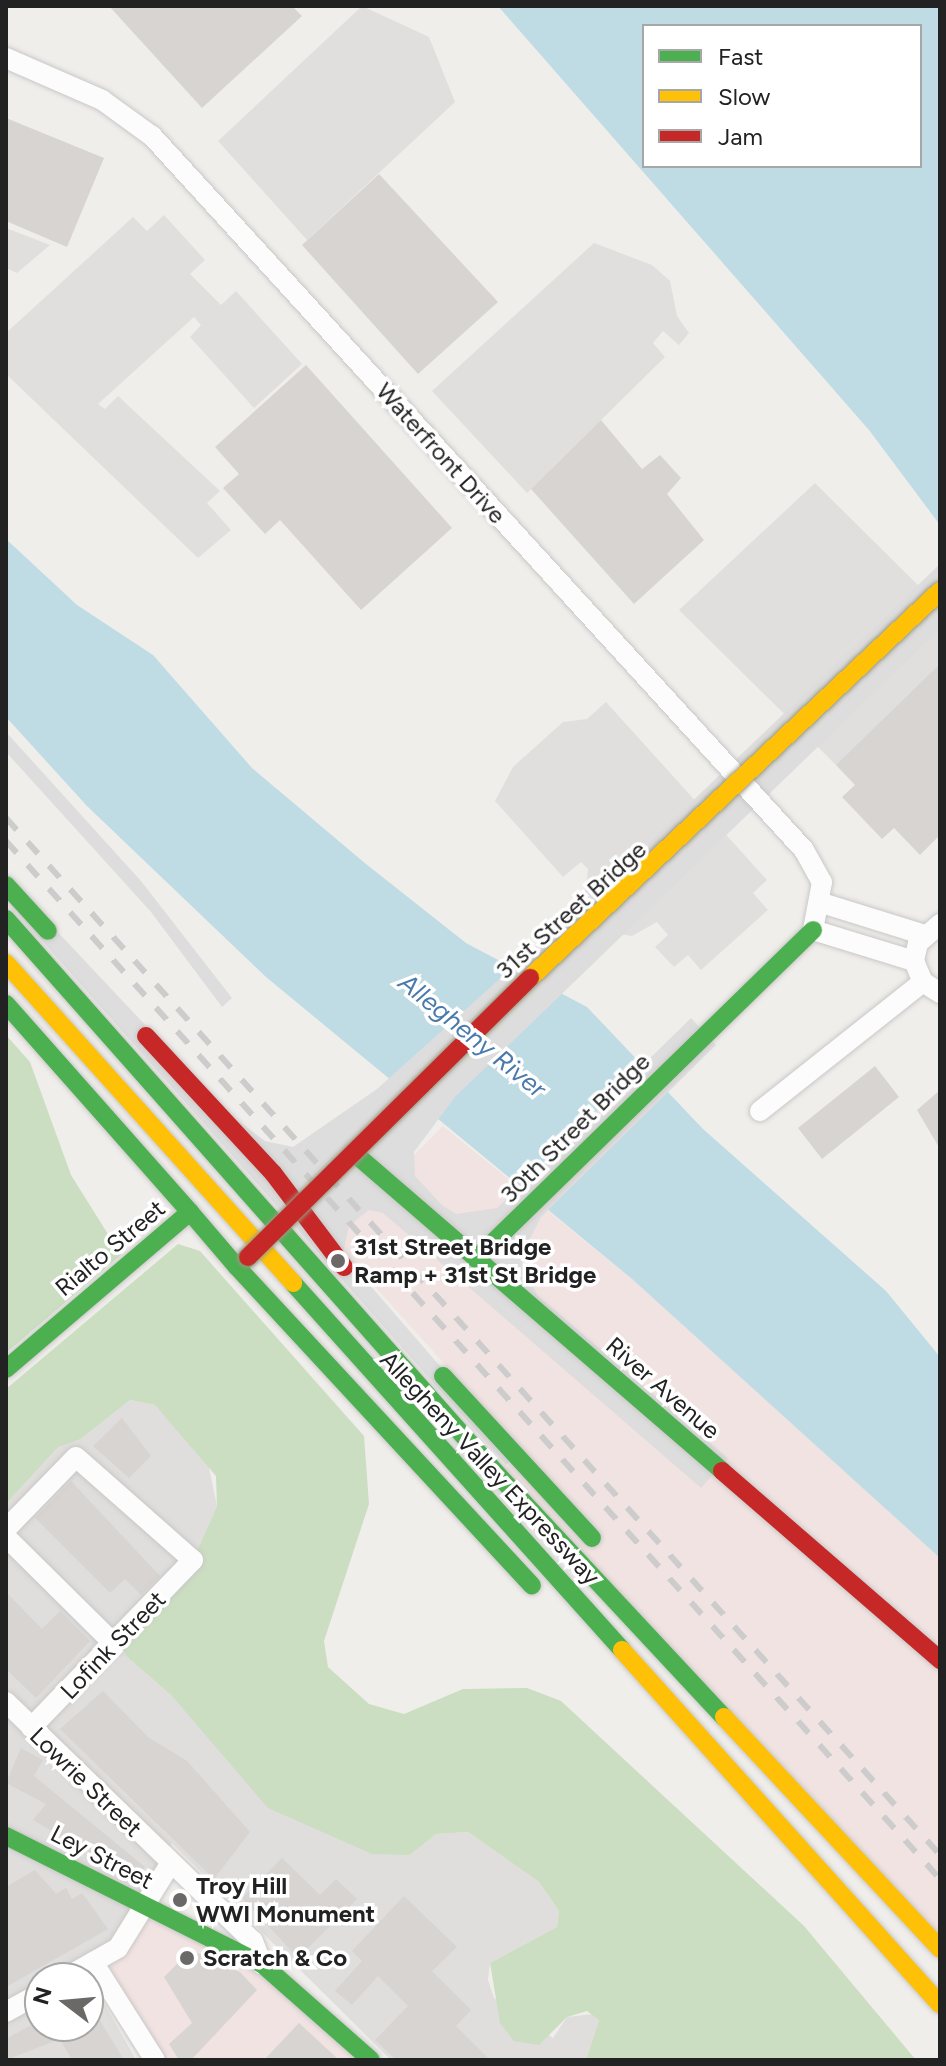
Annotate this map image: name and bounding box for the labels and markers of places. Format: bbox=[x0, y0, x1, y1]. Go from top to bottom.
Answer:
place label: 31st Street Bridge Ramp + 31st St Bridge bbox=[354, 1233, 596, 1289]
marker: 31st Street Bridge Ramp + 31st St Bridge bbox=[329, 1252, 347, 1270]
place label: Troy Hill WWI Monument bbox=[196, 1872, 375, 1928]
marker: Troy Hill WWI Monument bbox=[171, 1891, 189, 1909]
place label: Scratch & Co bbox=[203, 1944, 347, 1972]
marker: Scratch & Co bbox=[178, 1949, 196, 1967]

